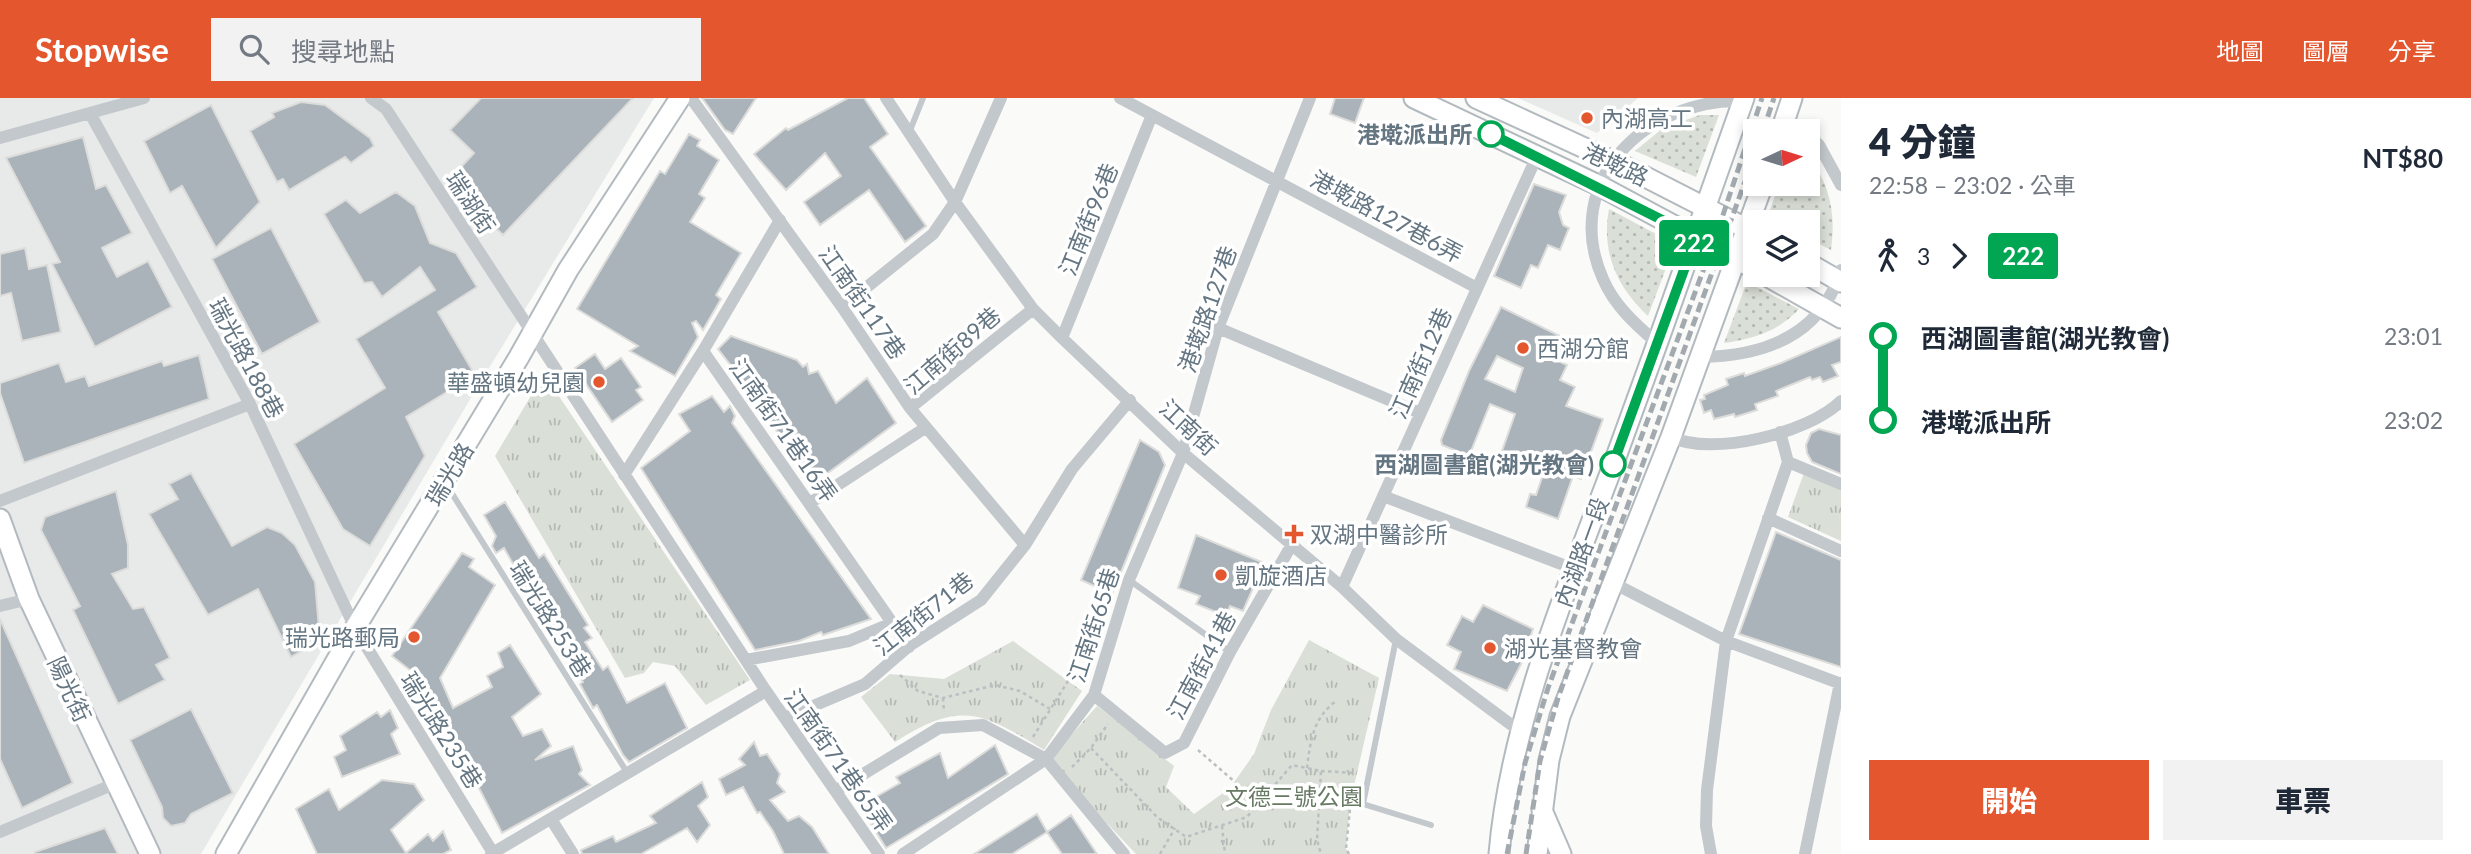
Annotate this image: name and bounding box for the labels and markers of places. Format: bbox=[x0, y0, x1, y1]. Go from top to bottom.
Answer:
place label: 內湖高工 bbox=[1601, 104, 1693, 132]
marker: 內湖高工 bbox=[1579, 110, 1595, 126]
place label: 港墘派出所 bbox=[1357, 120, 1472, 148]
marker: 港墘派出所 bbox=[1478, 121, 1504, 147]
place label: 西湖分館 bbox=[1537, 334, 1629, 362]
marker: 西湖分館 bbox=[1515, 340, 1531, 356]
place label: 華盛頓幼兒園 bbox=[447, 368, 585, 396]
marker: 華盛頓幼兒園 bbox=[591, 374, 607, 390]
place label: 西湖圖書館(湖光教會) bbox=[1374, 450, 1594, 478]
marker: 西湖圖書館(湖光教會) bbox=[1600, 451, 1626, 477]
place label: 双湖中醫診所 bbox=[1310, 520, 1448, 548]
marker: 双湖中醫診所 bbox=[1284, 524, 1304, 544]
place label: 凱旋酒店 bbox=[1235, 561, 1327, 589]
marker: 凱旋酒店 bbox=[1213, 567, 1229, 583]
place label: 瑞光路郵局 bbox=[285, 623, 400, 651]
marker: 瑞光路郵局 bbox=[406, 629, 422, 645]
place label: 湖光基督教會 bbox=[1504, 634, 1642, 662]
marker: 湖光基督教會 bbox=[1482, 640, 1498, 656]

